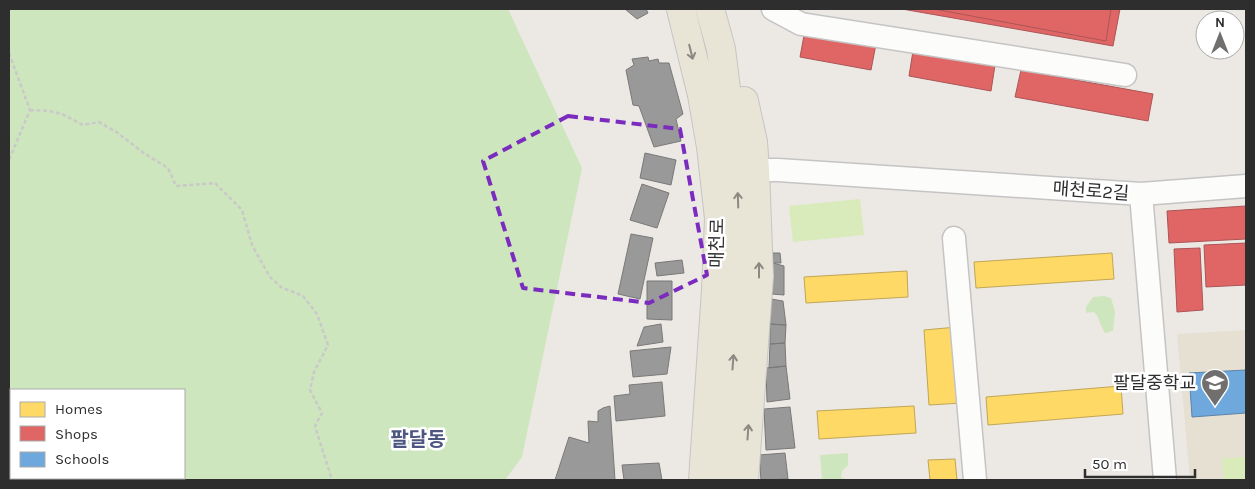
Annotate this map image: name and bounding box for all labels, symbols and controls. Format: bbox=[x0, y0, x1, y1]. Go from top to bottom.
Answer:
north arrow bbox=[1195, 10, 1245, 60]
text: N bbox=[1215, 14, 1225, 31]
one-way arrow bbox=[687, 43, 696, 59]
street label: 매천로2길 bbox=[1052, 177, 1130, 205]
one-way arrow bbox=[734, 192, 743, 208]
street label: 매천로 bbox=[706, 218, 728, 268]
one-way arrow bbox=[754, 262, 764, 278]
one-way arrow bbox=[728, 354, 737, 370]
school or university icon: 팔달중학교 bbox=[1200, 368, 1230, 407]
place label: 팔달중학교 bbox=[1113, 372, 1196, 394]
legend bbox=[10, 389, 185, 479]
text: Homes bbox=[55, 400, 103, 418]
one-way arrow bbox=[743, 424, 753, 440]
text: Shops bbox=[55, 425, 98, 443]
district label: 팔달동 bbox=[390, 428, 446, 451]
scale bar bbox=[1085, 446, 1195, 478]
text: Schools bbox=[55, 450, 109, 468]
text: 50 m bbox=[1092, 455, 1127, 473]

